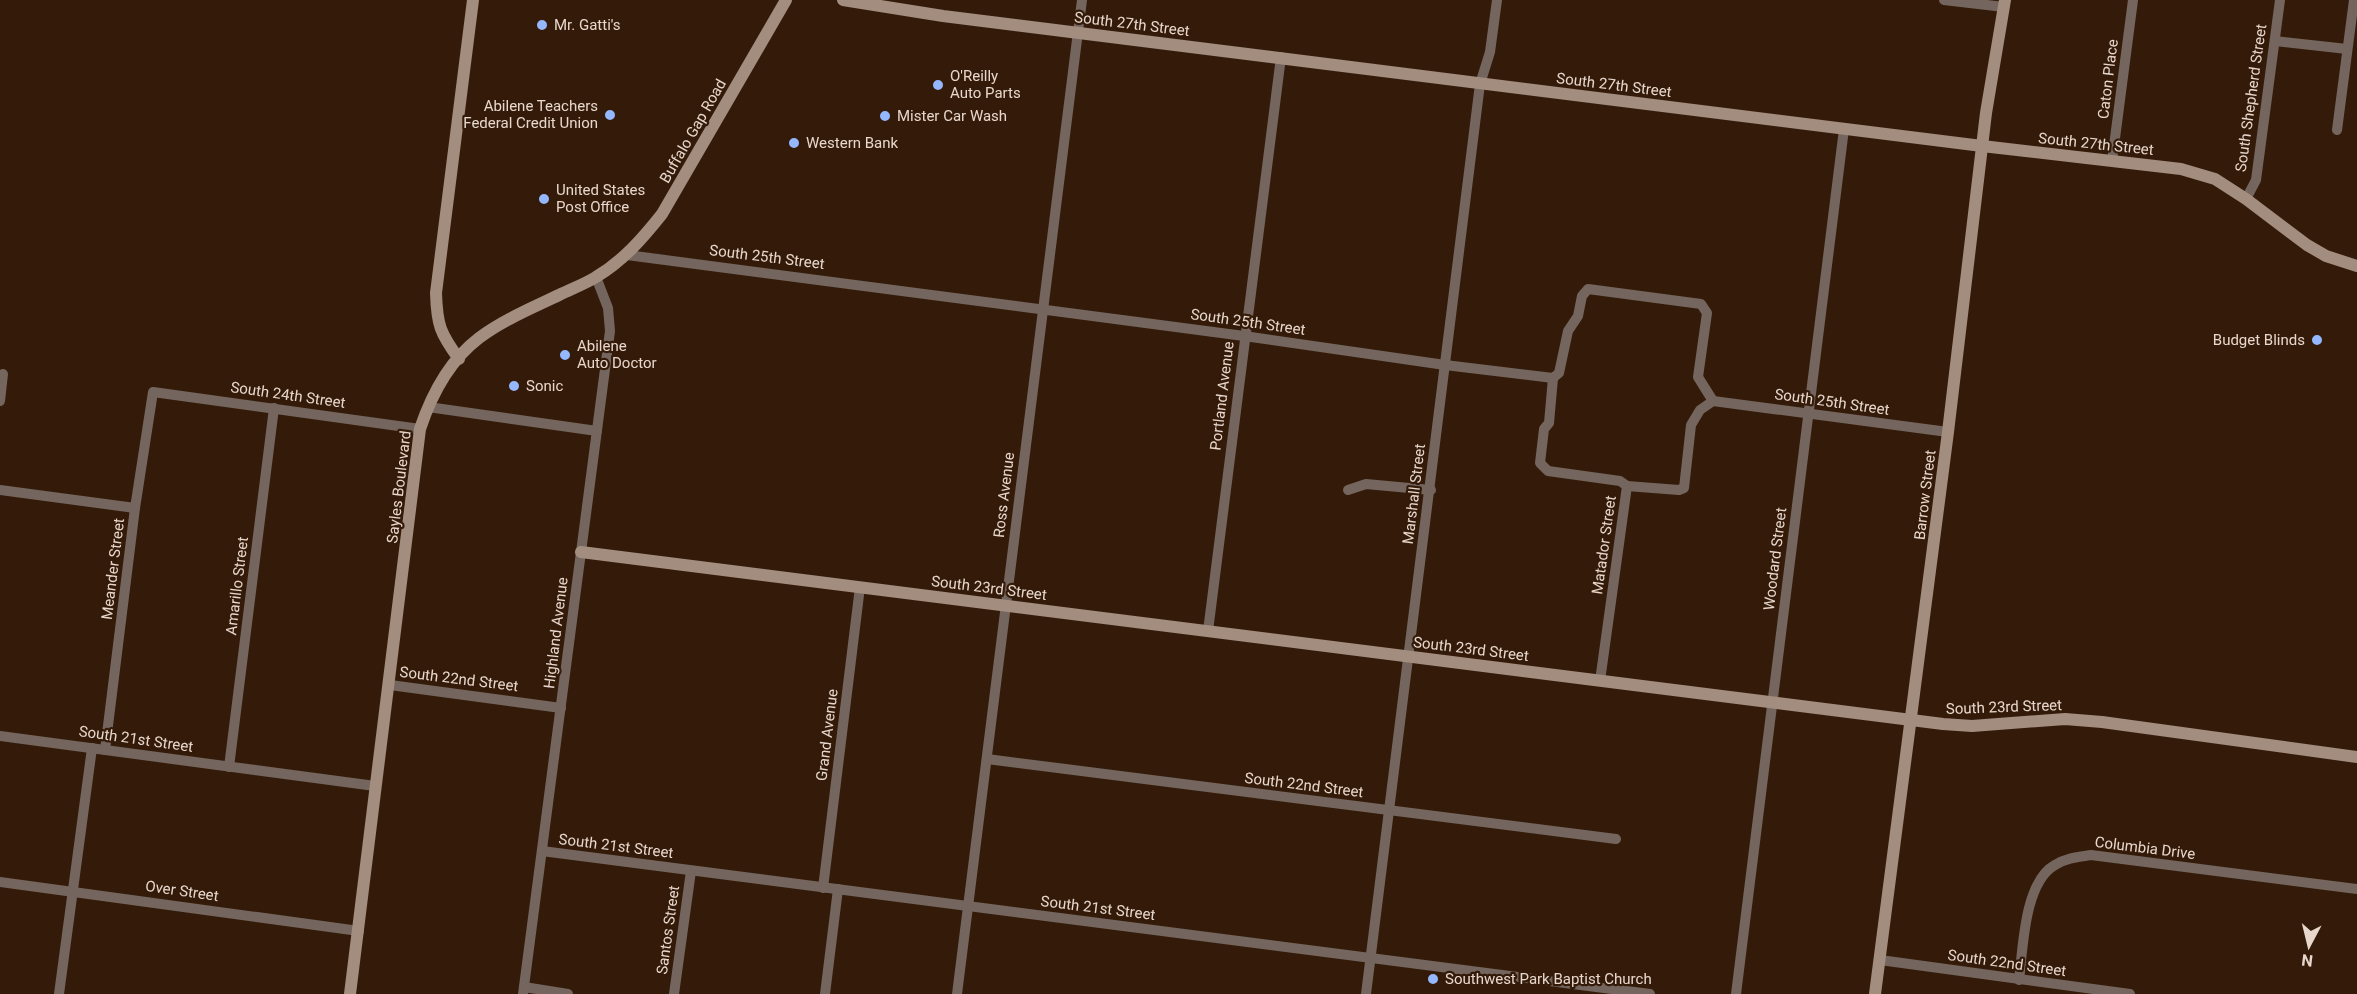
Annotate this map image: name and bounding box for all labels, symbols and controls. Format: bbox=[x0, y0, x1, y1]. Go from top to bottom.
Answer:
street label: South 27th Street bbox=[1073, 8, 1191, 40]
place label: Mr. Gatti's bbox=[554, 16, 621, 34]
marker: Mr. Gatti's bbox=[535, 18, 549, 32]
street label: South Shepherd Street bbox=[2232, 23, 2270, 173]
street label: Caton Place bbox=[2094, 38, 2122, 120]
place label: O'Reilly Auto Parts bbox=[950, 67, 1021, 102]
street label: South 27th Street bbox=[1555, 69, 1673, 101]
street label: Buffalo Gap Road bbox=[656, 76, 730, 186]
marker: O'Reilly Auto Parts bbox=[931, 78, 945, 92]
place label: Abilene Teachers Federal Credit Union bbox=[463, 97, 598, 132]
place label: Mister Car Wash bbox=[897, 107, 1007, 125]
marker: Abilene Teachers Federal Credit Union bbox=[603, 108, 617, 122]
marker: Mister Car Wash bbox=[878, 109, 892, 123]
street label: South 27th Street bbox=[2037, 129, 2155, 159]
place label: Western Bank bbox=[806, 134, 899, 152]
marker: Western Bank bbox=[787, 136, 801, 150]
place label: United States Post Office bbox=[556, 181, 645, 216]
marker: United States Post Office bbox=[537, 192, 551, 206]
street label: South 25th Street bbox=[708, 241, 826, 273]
street label: South 25th Street bbox=[1189, 305, 1307, 339]
place label: Budget Blinds bbox=[2213, 331, 2305, 349]
marker: Budget Blinds bbox=[2310, 333, 2324, 347]
place label: Abilene Auto Doctor bbox=[577, 337, 657, 372]
street label: Portland Avenue bbox=[1206, 340, 1238, 451]
marker: Abilene Auto Doctor bbox=[558, 348, 572, 362]
place label: Sonic bbox=[526, 377, 563, 395]
street label: South 24th Street bbox=[229, 378, 347, 412]
marker: Sonic bbox=[507, 379, 521, 393]
street label: South 25th Street bbox=[1773, 385, 1891, 419]
street label: Sayles Boulevard bbox=[383, 430, 415, 544]
street label: Marshall Street bbox=[1399, 443, 1429, 545]
street label: Barrow Street bbox=[1911, 449, 1939, 541]
street label: Ross Avenue bbox=[990, 451, 1018, 539]
street label: Matador Street bbox=[1588, 494, 1620, 596]
street label: Woodard Street bbox=[1760, 506, 1790, 611]
street label: Meander Street bbox=[98, 517, 128, 621]
street label: Amarillo Street bbox=[222, 536, 252, 636]
street label: South 23rd Street bbox=[930, 572, 1048, 604]
street label: Highland Avenue bbox=[540, 576, 572, 690]
street label: South 23rd Street bbox=[1412, 633, 1530, 665]
street label: South 22nd Street bbox=[399, 663, 519, 695]
street label: Grand Avenue bbox=[812, 688, 842, 782]
street label: South 23rd Street bbox=[1946, 696, 2062, 718]
street label: South 21st Street bbox=[78, 722, 194, 756]
street label: South 22nd Street bbox=[1244, 769, 1364, 801]
street label: South 21st Street bbox=[558, 830, 674, 862]
street label: Columbia Drive bbox=[2094, 833, 2196, 863]
street label: Over Street bbox=[144, 877, 220, 905]
street label: Santos Street bbox=[653, 884, 683, 976]
street label: South 21st Street bbox=[1040, 892, 1156, 924]
north arrow bbox=[2279, 916, 2339, 976]
street label: South 22nd Street bbox=[1947, 946, 2068, 980]
text: N bbox=[2300, 950, 2314, 971]
place label: Southwest Park Baptist Church bbox=[1445, 970, 1652, 988]
marker: Southwest Park Baptist Church bbox=[1426, 972, 1440, 986]

